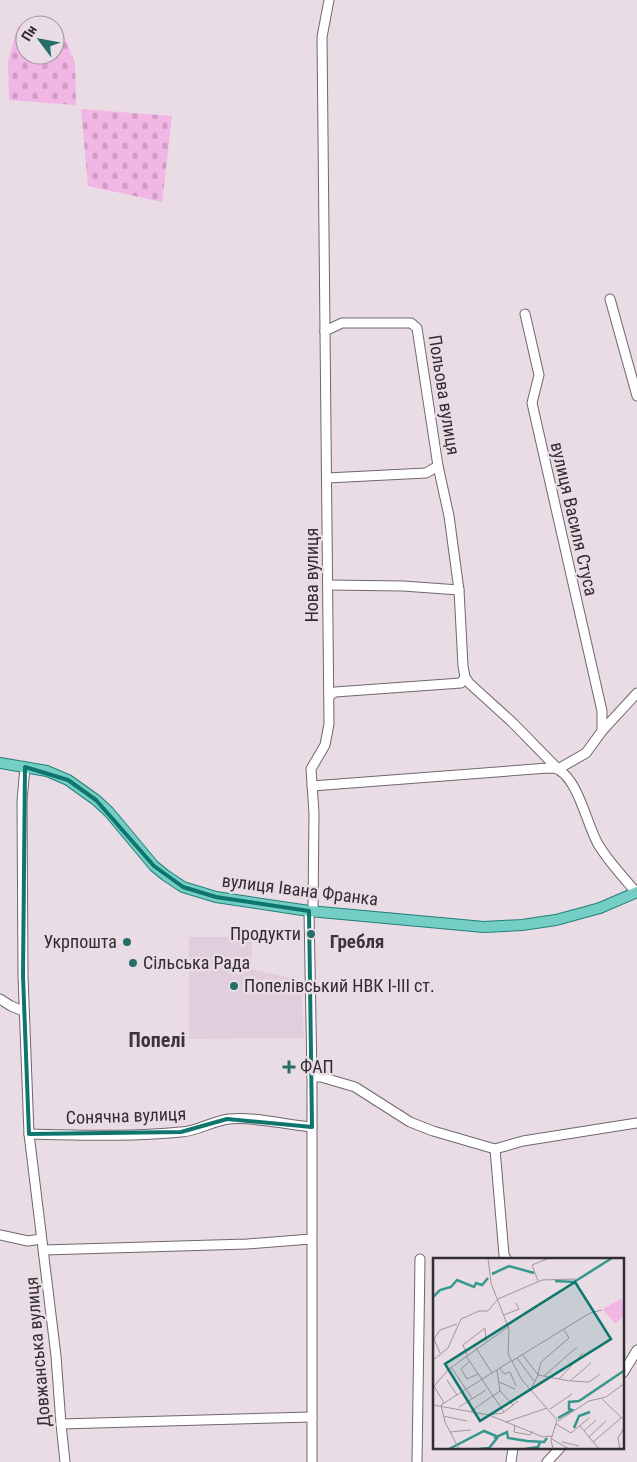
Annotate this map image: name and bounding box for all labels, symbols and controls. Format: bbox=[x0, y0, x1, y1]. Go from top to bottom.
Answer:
north arrow bbox=[15, 15, 65, 65]
text: Пн bbox=[18, 22, 40, 44]
street label: Польова вулиця bbox=[425, 333, 464, 457]
street label: вулиця Василя Стуса bbox=[547, 440, 602, 598]
street label: Нова вулиця bbox=[301, 528, 322, 622]
street label: вулиця Івана Франка bbox=[221, 870, 379, 909]
place label: Продукти bbox=[230, 923, 301, 944]
marker: Продукти bbox=[305, 928, 317, 940]
district label: Гребля bbox=[330, 930, 384, 953]
place label: Укрпошта bbox=[43, 931, 117, 952]
marker: Укрпошта bbox=[121, 936, 133, 948]
place label: Сільська Рада bbox=[143, 952, 250, 973]
marker: Сільська Рада bbox=[127, 957, 139, 969]
place label: Попелівський НВК І-ІІІ ст. bbox=[244, 975, 435, 996]
marker: Попелівський НВК І-ІІІ ст. bbox=[228, 980, 240, 992]
district label: Попелі bbox=[129, 1028, 185, 1052]
place label: ФАП bbox=[300, 1056, 334, 1077]
marker: ФАП bbox=[282, 1060, 296, 1074]
street label: Сонячна вулиця bbox=[65, 1103, 186, 1128]
inset map bbox=[433, 1258, 624, 1450]
street label: Довжанська вулиця bbox=[20, 1276, 55, 1428]

